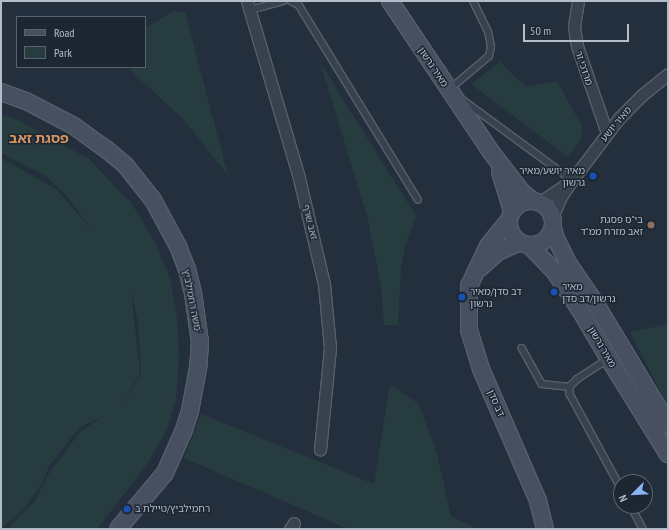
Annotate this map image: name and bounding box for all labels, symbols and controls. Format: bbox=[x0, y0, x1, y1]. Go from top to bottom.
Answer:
legend bbox=[16, 16, 146, 68]
scale bar bbox=[525, 16, 631, 42]
text: 50 m bbox=[530, 23, 551, 38]
text: Road bbox=[54, 25, 74, 40]
text: Park bbox=[54, 45, 72, 60]
street label: מאיר גרשון bbox=[415, 45, 451, 89]
street label: מרדכי זר bbox=[573, 49, 595, 87]
street label: מאיר יושע bbox=[598, 104, 634, 144]
district label: פסגת זאב bbox=[9, 130, 69, 146]
place label: מאיר יושע/מאיר גרשון bbox=[519, 164, 585, 188]
marker: מאיר יושע/מאיר גרשון bbox=[588, 171, 598, 181]
street label: זאב שרף bbox=[300, 203, 320, 241]
place label: בי"ס פסגת זאב מזרח ממ"ד bbox=[580, 213, 643, 236]
marker: בי"ס פסגת זאב מזרח ממ"ד bbox=[646, 220, 656, 230]
street label: משה רחמילביץ' bbox=[180, 268, 204, 334]
place label: מאיר גרשון/דב סדן bbox=[562, 280, 616, 304]
place label: דב סדן/מאיר גרשון bbox=[470, 285, 522, 308]
marker: מאיר גרשון/דב סדן bbox=[549, 287, 559, 297]
marker: דב סדן/מאיר גרשון bbox=[457, 292, 467, 302]
street label: מאיר גרשון bbox=[585, 324, 619, 370]
street label: דב סדן bbox=[485, 388, 507, 418]
north arrow bbox=[613, 474, 653, 514]
text: N bbox=[615, 493, 631, 504]
place label: רחמילביץ/טיילת ב bbox=[135, 503, 210, 515]
marker: רחמילביץ/טיילת ב bbox=[122, 504, 132, 514]

